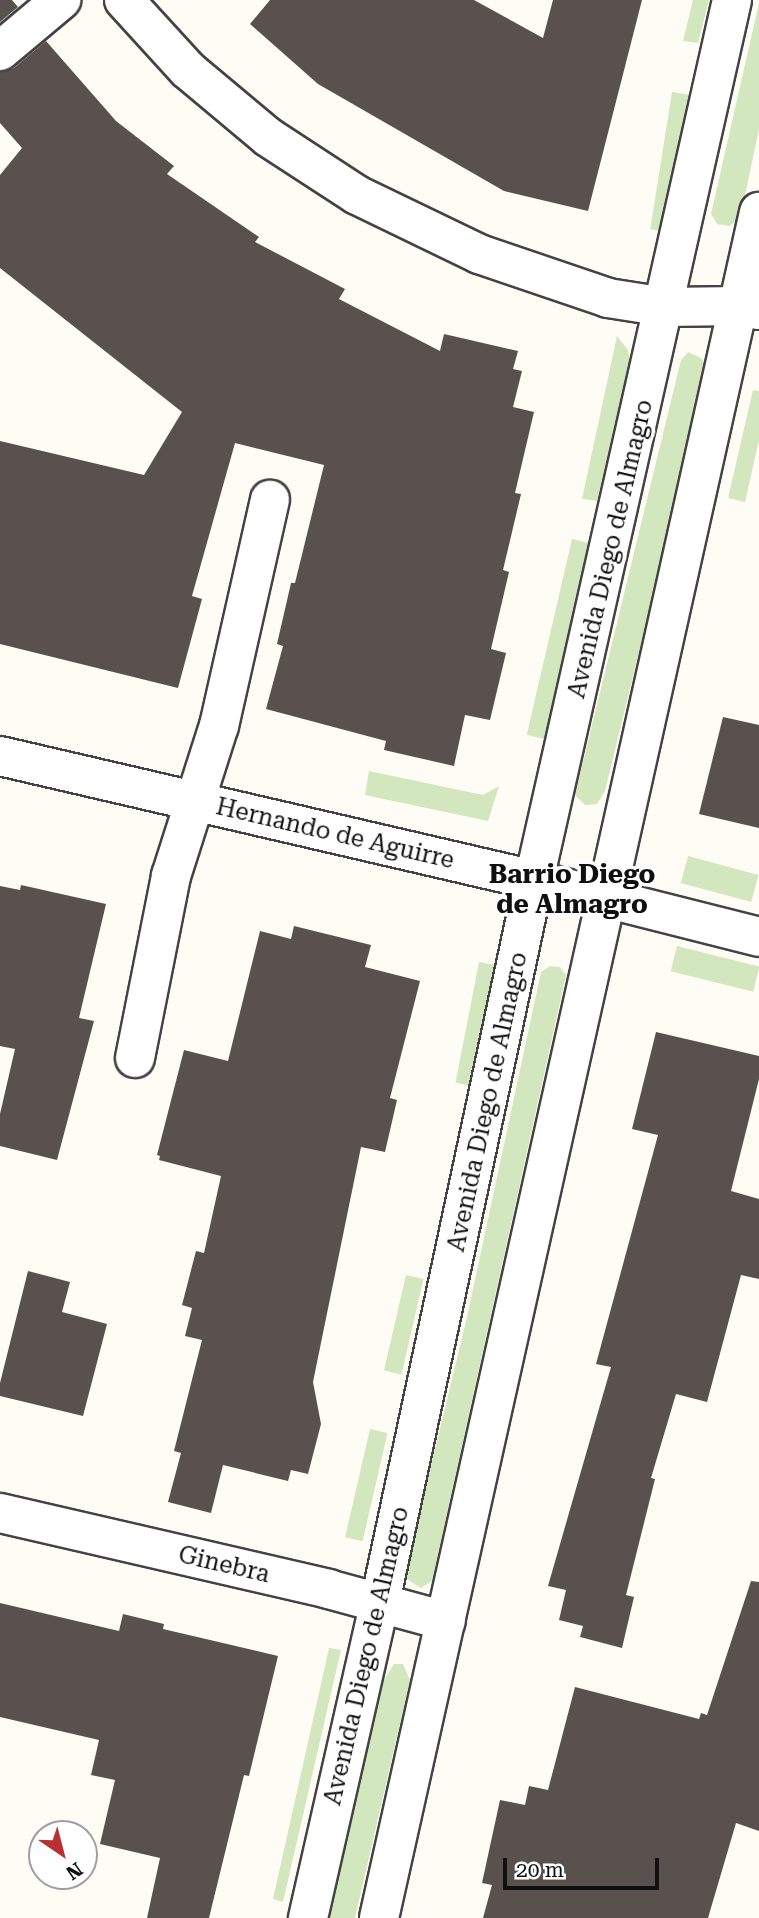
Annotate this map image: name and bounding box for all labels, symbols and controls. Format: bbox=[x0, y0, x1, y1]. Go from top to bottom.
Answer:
street label: Avenida Diego de Almagro bbox=[563, 397, 659, 701]
street label: Hernando de Aguirre bbox=[213, 793, 457, 875]
district label: Barrio Diego de Almagro bbox=[489, 859, 655, 920]
street label: Avenida Diego de Almagro bbox=[442, 950, 534, 1254]
street label: Avenida Diego de Almagro bbox=[319, 1504, 415, 1808]
street label: Ginebra bbox=[176, 1541, 272, 1589]
north arrow bbox=[28, 1820, 98, 1890]
scale bar bbox=[507, 1844, 663, 1888]
text: N bbox=[62, 1857, 87, 1885]
text: 20 m bbox=[516, 1858, 564, 1882]

